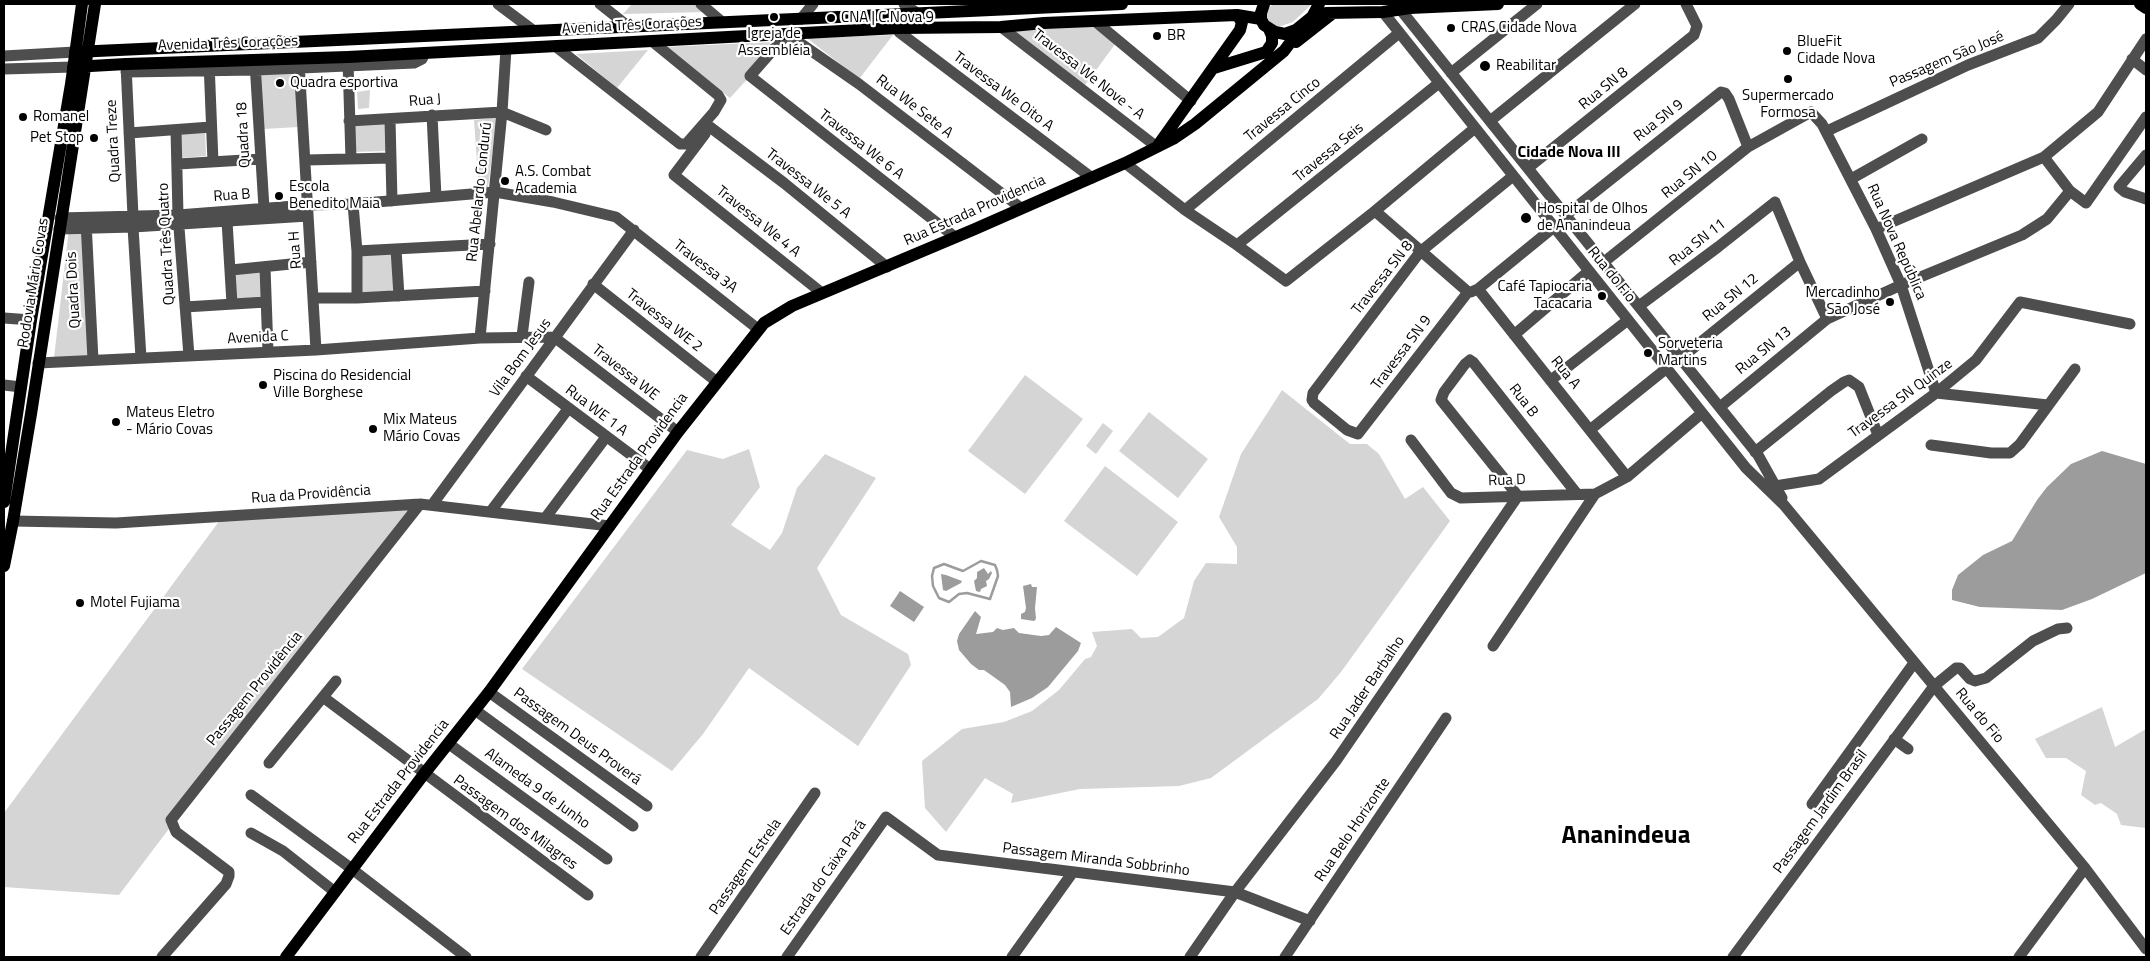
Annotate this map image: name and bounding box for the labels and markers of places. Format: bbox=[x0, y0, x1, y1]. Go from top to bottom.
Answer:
place label: CNA | C.Nova 9 bbox=[841, 9, 934, 27]
marker: Igreja de Assembléia bbox=[768, 11, 780, 23]
marker: CNA | C.Nova 9 bbox=[825, 12, 837, 24]
place label: CRAS Cidade Nova bbox=[1461, 19, 1577, 37]
marker: CRAS Cidade Nova bbox=[1445, 22, 1457, 34]
place label: Igreja de Assembléia bbox=[738, 25, 810, 60]
place label: BR bbox=[1167, 27, 1185, 45]
marker: BR bbox=[1151, 30, 1163, 42]
place label: BlueFit Cidade Nova bbox=[1797, 33, 1875, 68]
marker: BlueFit Cidade Nova bbox=[1781, 45, 1793, 57]
place label: Reabilitar bbox=[1496, 57, 1556, 75]
marker: Reabilitar bbox=[1478, 59, 1492, 73]
marker: Supermercado Formosa bbox=[1782, 73, 1794, 85]
place label: Quadra esportiva bbox=[290, 74, 398, 92]
marker: Quadra esportiva bbox=[274, 77, 286, 89]
place label: Supermercado Formosa bbox=[1742, 87, 1834, 122]
place label: Romanel bbox=[33, 108, 89, 126]
marker: Romanel bbox=[17, 111, 29, 123]
place label: Pet Stop bbox=[30, 129, 84, 147]
marker: Pet Stop bbox=[88, 132, 100, 144]
place label: A.S. Combat Academia bbox=[515, 163, 591, 198]
marker: A.S. Combat Academia bbox=[499, 175, 511, 187]
place label: Escola Benedito Maia bbox=[289, 178, 380, 213]
marker: Escola Benedito Maia bbox=[273, 190, 285, 202]
place label: Hospital de Olhos de Ananindeua bbox=[1537, 200, 1648, 235]
marker: Hospital de Olhos de Ananindeua bbox=[1519, 211, 1533, 225]
place label: Café Tapiocaria Tacacaria bbox=[1497, 278, 1592, 313]
place label: Mercadinho São José bbox=[1806, 284, 1880, 319]
marker: Café Tapiocaria Tacacaria bbox=[1596, 290, 1608, 302]
marker: Mercadinho São José bbox=[1884, 296, 1896, 308]
place label: Sorveteria Martins bbox=[1658, 335, 1723, 370]
marker: Sorveteria Martins bbox=[1642, 347, 1654, 359]
place label: Piscina do Residencial Ville Borghese bbox=[273, 367, 411, 402]
marker: Piscina do Residencial Ville Borghese bbox=[257, 379, 269, 391]
place label: Mateus Eletro - Mário Covas bbox=[126, 404, 215, 439]
place label: Mix Mateus Mário Covas bbox=[383, 411, 460, 446]
marker: Mateus Eletro - Mário Covas bbox=[110, 416, 122, 428]
marker: Mix Mateus Mário Covas bbox=[367, 423, 379, 435]
place label: Motel Fujiama bbox=[90, 594, 180, 612]
marker: Motel Fujiama bbox=[74, 597, 86, 609]

